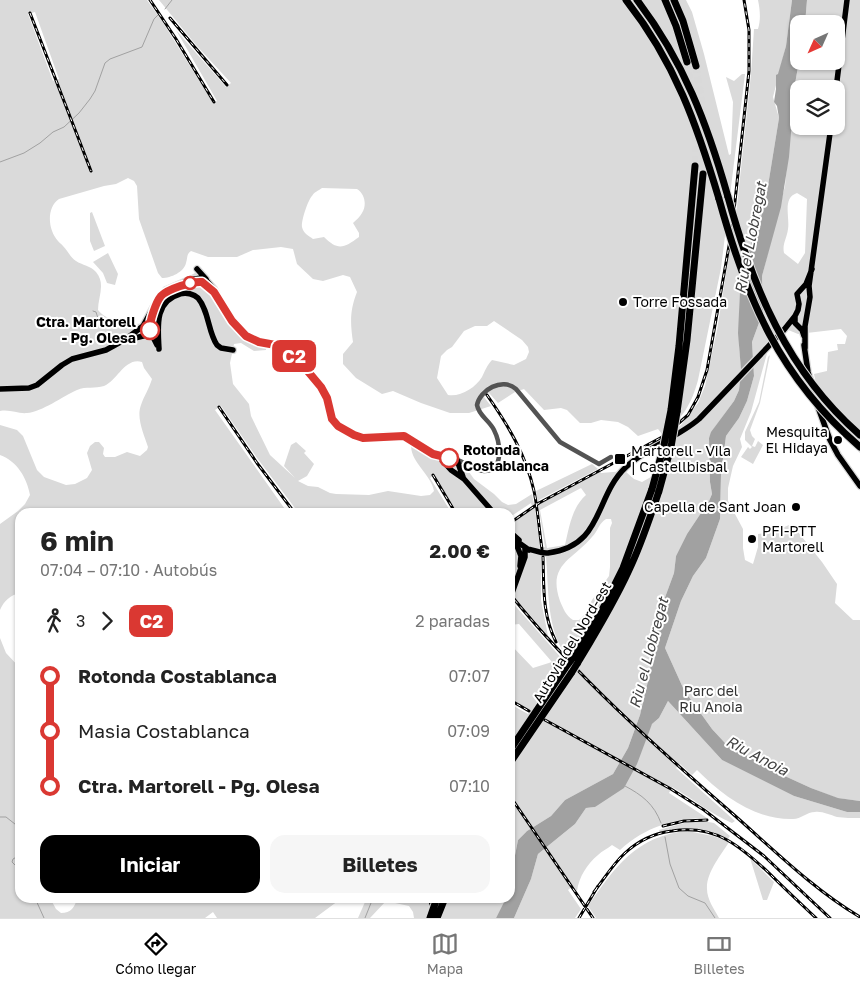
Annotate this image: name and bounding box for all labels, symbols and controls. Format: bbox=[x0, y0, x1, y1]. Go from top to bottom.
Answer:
north arrow bbox=[790, 15, 845, 70]
map controls bbox=[790, 15, 845, 135]
button: layers bbox=[790, 80, 845, 135]
water label: Riu el Llobregat bbox=[730, 178, 771, 295]
unlabelled marker bbox=[183, 276, 197, 290]
place label: Torre Fossada bbox=[633, 293, 727, 310]
marker: Torre Fossada bbox=[617, 296, 629, 308]
place label: Ctra. Martorell - Pg. Olesa bbox=[36, 313, 136, 346]
marker: Ctra. Martorell - Pg. Olesa bbox=[140, 320, 160, 340]
line badge: C2 bbox=[272, 340, 316, 372]
text: C2 bbox=[282, 345, 306, 367]
place label: Mesquita El Hidaya bbox=[766, 423, 828, 456]
marker: Mesquita El Hidaya bbox=[832, 434, 844, 446]
place label: Rotonda Costablanca bbox=[463, 441, 549, 474]
place label: Martorell - Vila | Castellbisbal bbox=[631, 442, 731, 475]
marker: Rotonda Costablanca bbox=[439, 448, 459, 468]
marker: Martorell - Vila | Castellbisbal bbox=[613, 452, 627, 466]
place label: Capella de Sant Joan bbox=[644, 498, 786, 515]
marker: Capella de Sant Joan bbox=[790, 501, 802, 513]
place label: PFI-PTT Martorell bbox=[762, 522, 824, 555]
text: 6 min bbox=[40, 524, 114, 557]
marker: PFI-PTT Martorell bbox=[746, 533, 758, 545]
text: 2.00 € bbox=[429, 539, 490, 562]
text: 07:04 – 07:10 · Autobús bbox=[40, 560, 217, 580]
street label: Autovia del Nord-est bbox=[529, 578, 615, 705]
water label: Riu el Llobregat bbox=[625, 594, 673, 710]
icon: walk bbox=[40, 607, 68, 635]
icon: forward bbox=[93, 607, 121, 635]
text: C2 bbox=[139, 610, 163, 632]
text: 3 bbox=[76, 611, 85, 631]
text: 2 paradas bbox=[415, 611, 490, 631]
text: Rotonda Costablanca bbox=[78, 664, 277, 687]
text: 07:07 bbox=[448, 666, 490, 686]
park label: Parc del Riu Anoia bbox=[679, 682, 743, 715]
text: Masia Costablanca bbox=[78, 719, 250, 742]
text: 07:09 bbox=[447, 721, 490, 741]
water label: Riu Anoia bbox=[723, 731, 792, 779]
text: Ctra. Martorell - Pg. Olesa bbox=[78, 774, 319, 797]
text: 07:10 bbox=[449, 776, 490, 796]
button: Iniciar bbox=[40, 835, 260, 893]
button: Billetes bbox=[270, 835, 490, 893]
tab: Cómo llegar bbox=[115, 930, 196, 977]
tab: Mapa bbox=[427, 930, 463, 977]
tab: Billetes bbox=[694, 930, 745, 977]

